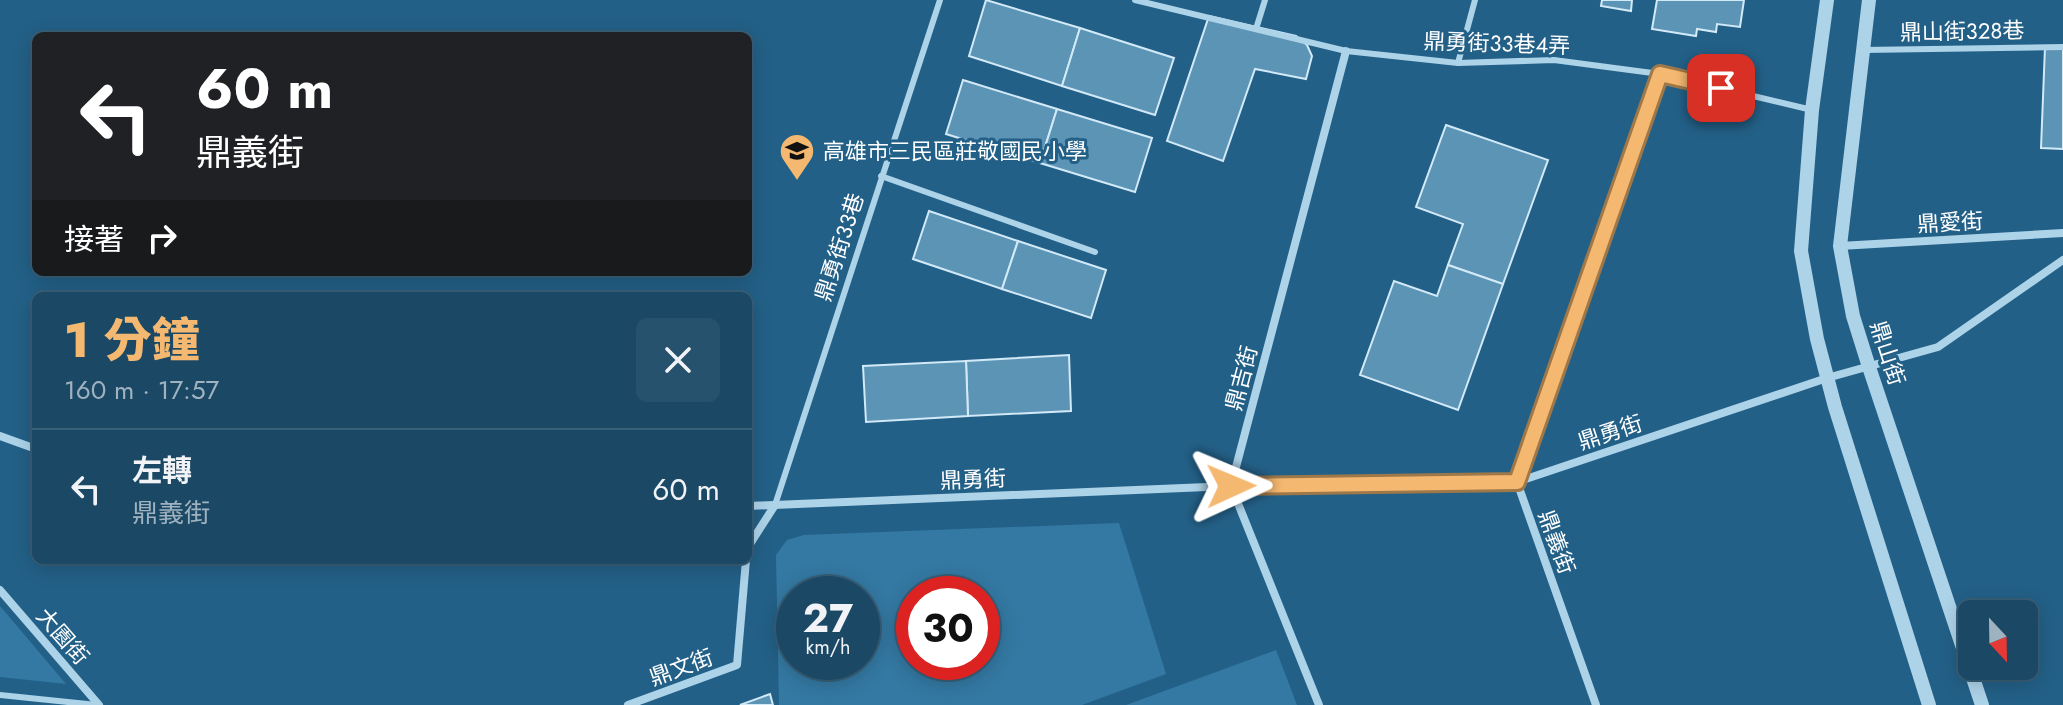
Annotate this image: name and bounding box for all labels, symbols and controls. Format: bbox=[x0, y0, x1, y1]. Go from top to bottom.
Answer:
street label: 鼎山街328巷 bbox=[1899, 14, 2025, 48]
street label: 鼎勇街33巷4弄 bbox=[1423, 24, 1571, 62]
text: 60 m bbox=[196, 48, 333, 129]
pin bbox=[1687, 54, 1755, 122]
icon: left bbox=[64, 64, 168, 168]
icon: arrive bbox=[1699, 66, 1743, 110]
text: 鼎義街 bbox=[196, 126, 304, 178]
school or university icon: 高雄市三民區莊敬國民小學 bbox=[778, 132, 816, 182]
place label: 高雄市三民區莊敬國民小學 bbox=[823, 135, 1087, 167]
street label: 鼎勇街33巷 bbox=[806, 189, 872, 305]
street label: 鼎愛街 bbox=[1916, 204, 1984, 240]
icon: right bbox=[140, 216, 184, 260]
text: 接著 bbox=[64, 218, 124, 261]
text: 1 分鐘 bbox=[64, 306, 200, 375]
street label: 鼎山街 bbox=[1863, 317, 1913, 389]
button: close bbox=[636, 318, 720, 402]
street label: 鼎吉街 bbox=[1217, 342, 1265, 414]
text: 160 m · 17:57 bbox=[64, 371, 219, 409]
street label: 鼎勇街 bbox=[1574, 407, 1646, 457]
position arrow bbox=[1189, 444, 1273, 528]
text: 左轉 bbox=[132, 449, 192, 492]
street label: 鼎勇街 bbox=[939, 462, 1007, 496]
icon: left bbox=[64, 467, 108, 511]
text: 60 m bbox=[652, 468, 720, 511]
text: 鼎義街 bbox=[132, 494, 210, 532]
street label: 鼎義街 bbox=[1531, 506, 1583, 578]
speed limit sign: 30 bbox=[896, 576, 1000, 680]
text: 27 bbox=[803, 589, 853, 647]
north arrow bbox=[1958, 600, 2038, 680]
map controls bbox=[1958, 600, 2038, 680]
street label: 大園街 bbox=[29, 601, 97, 671]
text: km/h bbox=[805, 633, 851, 662]
street label: 鼎文街 bbox=[645, 641, 717, 693]

